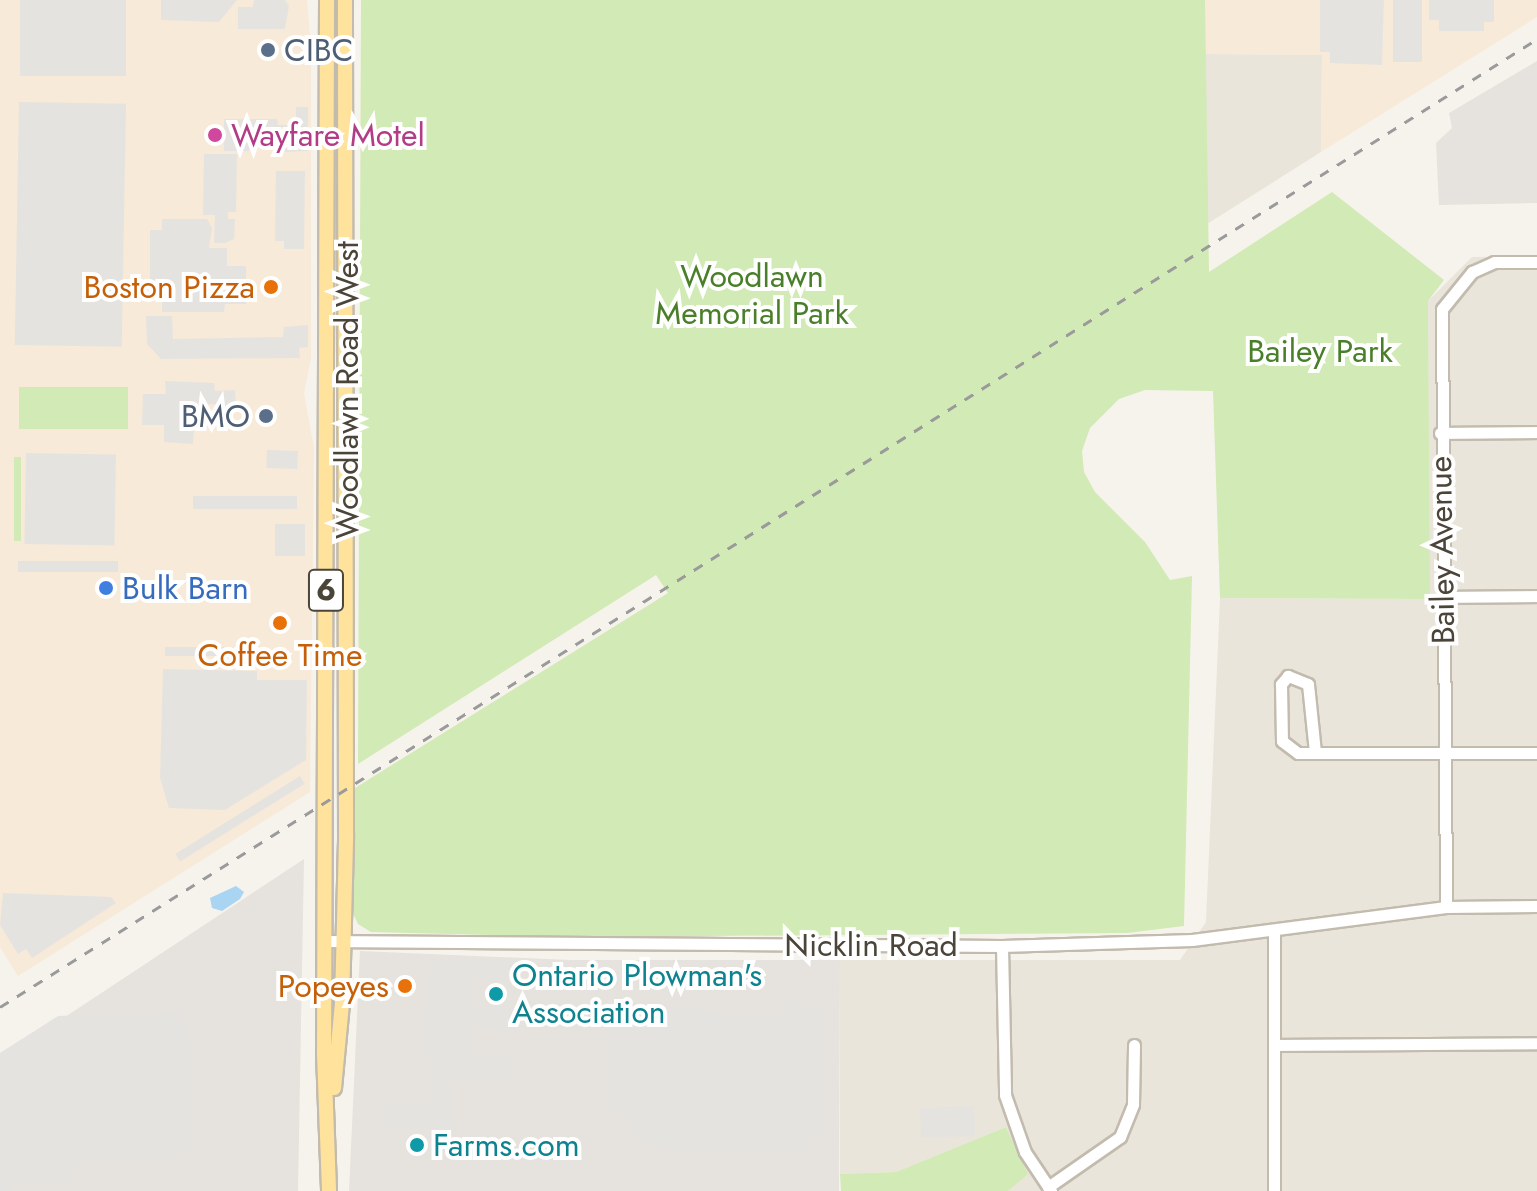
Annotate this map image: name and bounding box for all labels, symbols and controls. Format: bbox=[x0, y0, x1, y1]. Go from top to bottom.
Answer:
place label: CIBC bbox=[284, 31, 354, 69]
marker: CIBC bbox=[259, 41, 277, 59]
place label: Wayfare Motel bbox=[231, 116, 425, 154]
marker: Wayfare Motel bbox=[206, 126, 224, 144]
street label: Woodlawn Road West bbox=[328, 241, 366, 539]
park label: Woodlawn Memorial Park bbox=[655, 258, 849, 333]
place label: Boston Pizza bbox=[84, 268, 255, 306]
marker: Boston Pizza bbox=[262, 278, 280, 296]
park label: Bailey Park bbox=[1247, 332, 1393, 370]
place label: BMO bbox=[181, 397, 250, 435]
marker: BMO bbox=[257, 407, 275, 425]
street label: Bailey Avenue bbox=[1421, 456, 1463, 644]
road number: 6 bbox=[306, 564, 346, 616]
place label: Bulk Barn bbox=[122, 569, 249, 607]
marker: Bulk Barn bbox=[97, 579, 115, 597]
marker: Coffee Time bbox=[271, 614, 289, 632]
place label: Coffee Time bbox=[198, 636, 362, 674]
street label: Nicklin Road bbox=[784, 926, 958, 964]
place label: Ontario Plowman's Association bbox=[512, 957, 762, 1032]
place label: Popeyes bbox=[278, 967, 389, 1005]
marker: Popeyes bbox=[396, 977, 414, 995]
marker: Ontario Plowman's Association bbox=[487, 985, 505, 1003]
place label: Farms.com bbox=[433, 1126, 580, 1164]
marker: Farms.com bbox=[408, 1136, 426, 1154]

